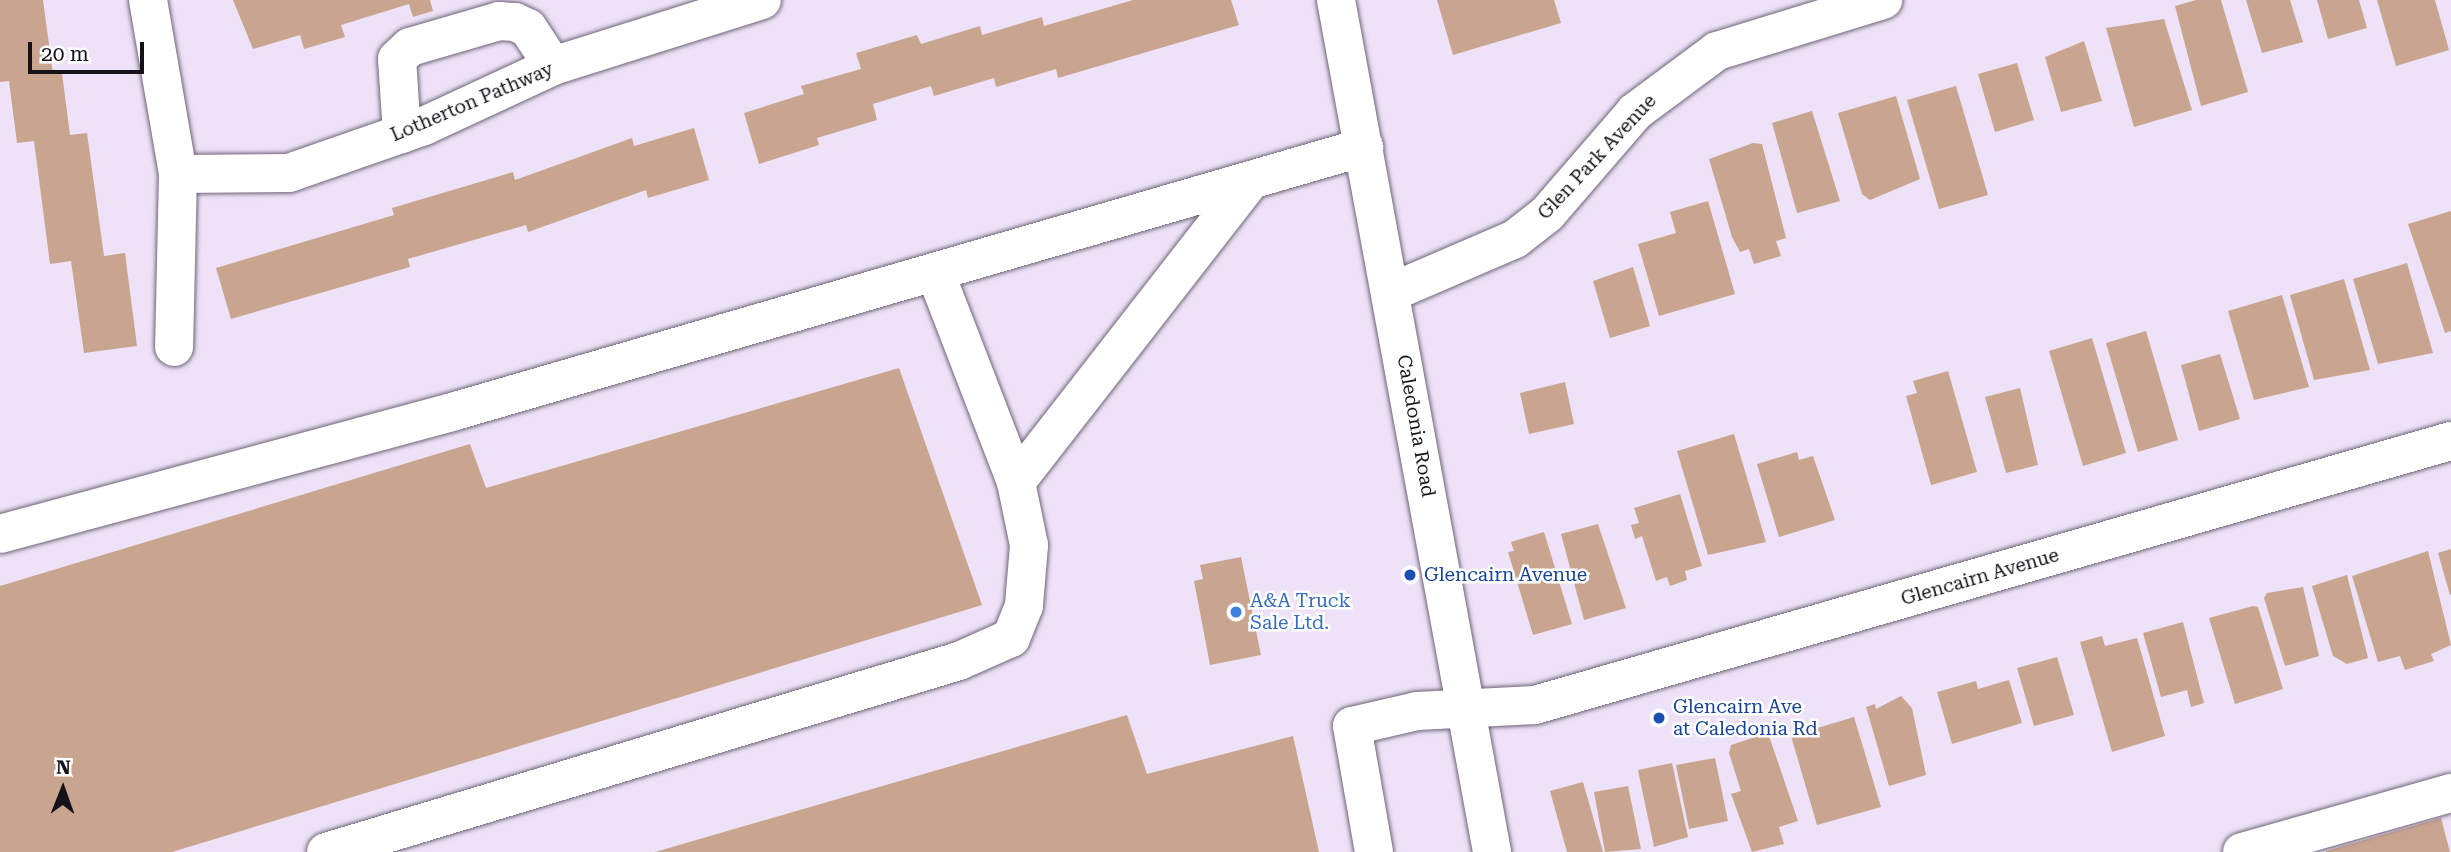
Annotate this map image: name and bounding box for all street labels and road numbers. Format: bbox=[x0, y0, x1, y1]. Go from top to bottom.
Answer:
street label: Lotherton Pathway bbox=[387, 57, 557, 147]
street label: Glen Park Avenue bbox=[1533, 90, 1661, 224]
street label: Caledonia Road bbox=[1392, 353, 1440, 499]
street label: Glencairn Avenue bbox=[1898, 544, 2062, 610]

